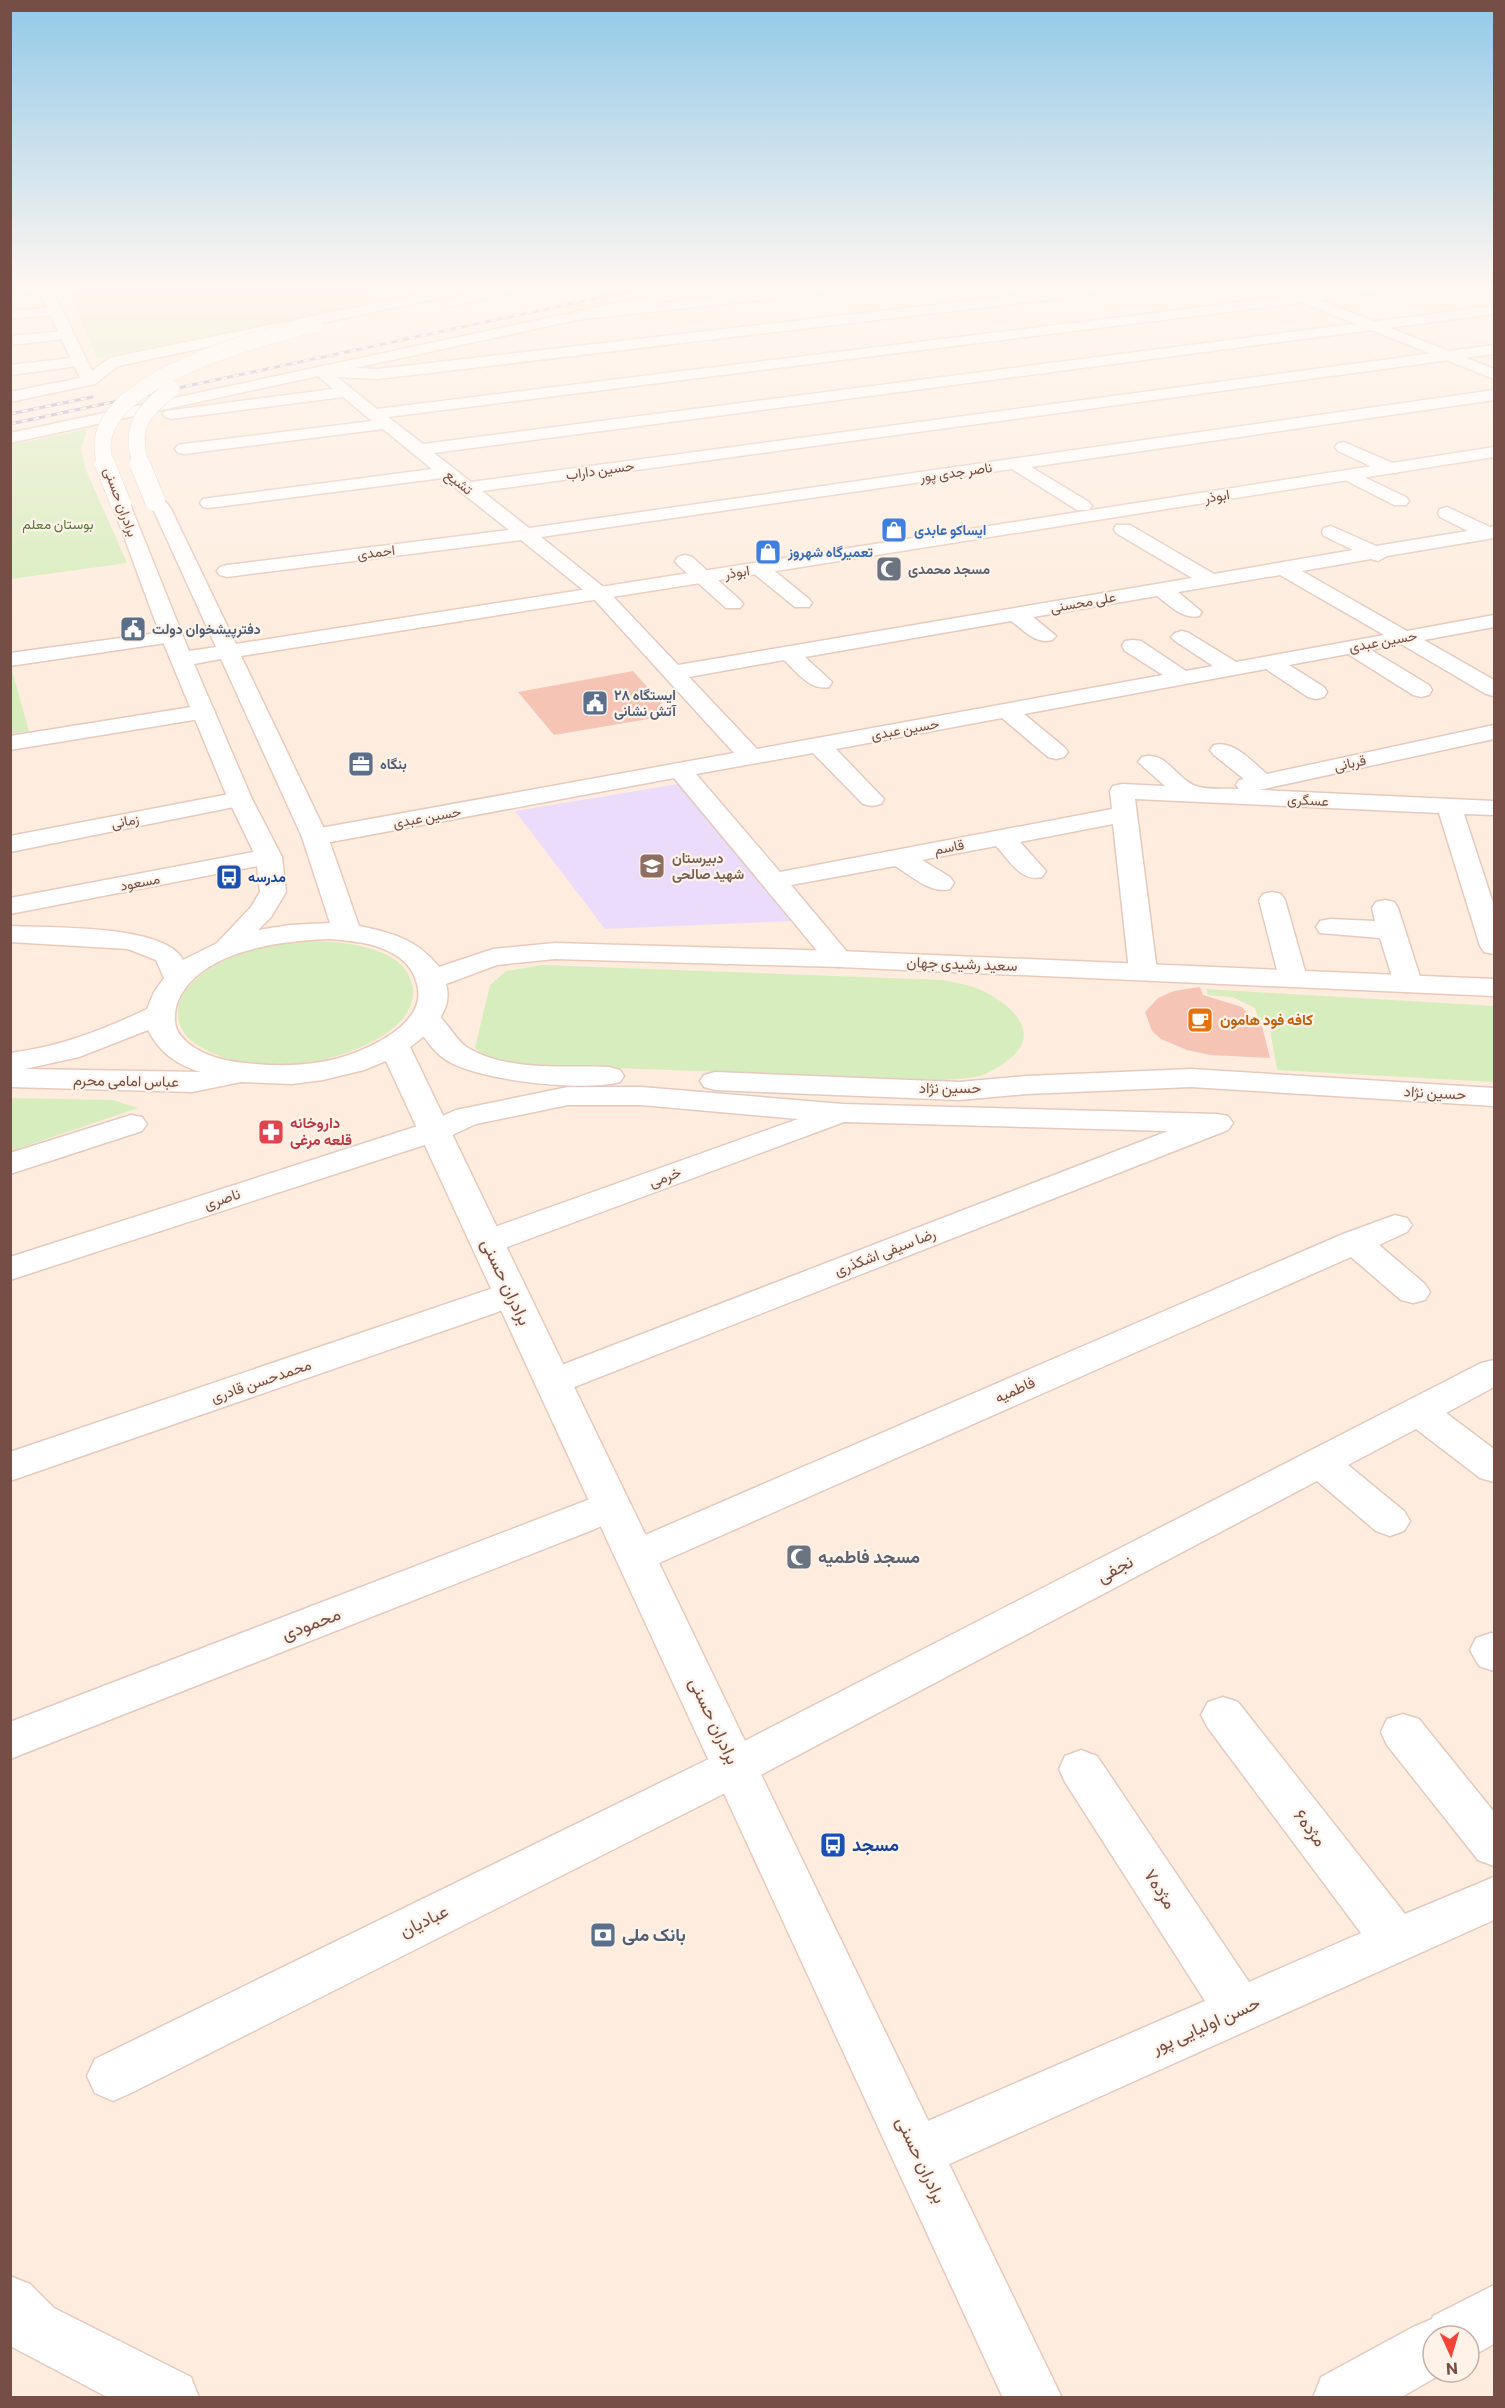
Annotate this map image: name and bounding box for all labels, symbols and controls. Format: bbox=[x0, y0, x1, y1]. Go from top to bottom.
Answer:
street label: حسین داراب bbox=[565, 456, 635, 484]
street label: ناصر جدی پور bbox=[918, 458, 994, 487]
street label: برادران حسنی bbox=[100, 465, 142, 539]
street label: تشیع bbox=[440, 466, 477, 500]
street label: ابوذر bbox=[1202, 485, 1231, 507]
park label: بوستان معلم bbox=[22, 515, 94, 533]
shop icon: ایساکو عابدی bbox=[879, 515, 909, 545]
place label: ایساکو عابدی bbox=[914, 521, 986, 539]
shop icon: تعمیرگاه شهروز bbox=[753, 537, 783, 567]
street label: احمدی bbox=[356, 541, 396, 563]
place label: تعمیرگاه شهروز bbox=[787, 543, 874, 561]
mosque icon: مسجد محمدی bbox=[874, 554, 904, 584]
place label: مسجد محمدی bbox=[908, 560, 990, 578]
street label: ابوذر bbox=[722, 561, 751, 583]
street label: علی محسنی bbox=[1049, 587, 1117, 617]
public building icon: دفترپیشخوان دولت bbox=[118, 614, 148, 644]
place label: دفترپیشخوان دولت bbox=[152, 620, 261, 639]
street label: حسین عبدی bbox=[1347, 626, 1419, 656]
place label: ایستگاه ۲۸ آتش نشانی bbox=[614, 686, 677, 720]
public building icon: ایستگاه ۲۸ آتش نشانی bbox=[580, 688, 610, 718]
street label: حسین عبدی bbox=[869, 714, 941, 744]
office icon: بنگاه bbox=[346, 749, 376, 779]
street label: قربانی bbox=[1332, 751, 1368, 775]
place label: بنگاه bbox=[380, 755, 407, 773]
street label: عسگری bbox=[1287, 790, 1329, 810]
street label: حسین عبدی bbox=[391, 802, 463, 832]
street label: زمانی bbox=[110, 809, 141, 832]
street label: قاسم bbox=[933, 835, 965, 859]
place label: دبیرستان شهید صالحی bbox=[672, 849, 744, 883]
school or university icon: دبیرستان شهید صالحی bbox=[637, 851, 667, 881]
bus stop icon: مدرسه bbox=[214, 862, 244, 892]
place label: مدرسه bbox=[248, 868, 286, 886]
street label: مسعود bbox=[119, 869, 161, 895]
street label: سعید رشیدی جهان bbox=[906, 952, 1018, 976]
cafe icon: کافه فود هامون bbox=[1185, 1005, 1215, 1035]
place label: کافه فود هامون bbox=[1220, 1010, 1313, 1029]
street label: عباس امامی محرم bbox=[73, 1070, 179, 1092]
street label: حسین نژاد bbox=[919, 1078, 981, 1098]
street label: حسین نژاد bbox=[1403, 1081, 1467, 1105]
place label: داروخانه قلعه مرغی bbox=[290, 1113, 352, 1149]
pharmacy icon: داروخانه قلعه مرغی bbox=[256, 1117, 286, 1147]
street label: خرمی bbox=[646, 1162, 684, 1192]
street label: ناصری bbox=[201, 1184, 243, 1214]
street label: رضا سیفی اشکذری bbox=[831, 1223, 939, 1281]
street label: برادران حسنی bbox=[476, 1235, 537, 1329]
street label: محمدحسن قادری bbox=[208, 1354, 314, 1408]
street label: فاطمیه bbox=[992, 1372, 1038, 1407]
mosque icon: مسجد فاطمیه bbox=[784, 1542, 814, 1572]
place label: مسجد فاطمیه bbox=[818, 1545, 920, 1568]
street label: نجفی bbox=[1093, 1549, 1137, 1588]
street label: محمودی bbox=[278, 1602, 344, 1645]
street label: برادران حسنی bbox=[684, 1674, 745, 1768]
street label: مژده۶ bbox=[1289, 1804, 1332, 1851]
bus stop icon: مسجد bbox=[818, 1830, 848, 1860]
place label: مسجد bbox=[852, 1833, 899, 1856]
street label: مژده۷ bbox=[1139, 1864, 1182, 1913]
street label: عبادیان bbox=[396, 1899, 452, 1941]
bank icon: بانک ملی bbox=[588, 1920, 618, 1950]
place label: بانک ملی bbox=[622, 1923, 686, 1946]
street label: حسن اولیایی پور bbox=[1147, 1990, 1264, 2060]
street label: برادران حسنی bbox=[891, 2113, 952, 2207]
north arrow bbox=[1421, 2324, 1481, 2384]
text: N bbox=[1445, 2360, 1459, 2379]

